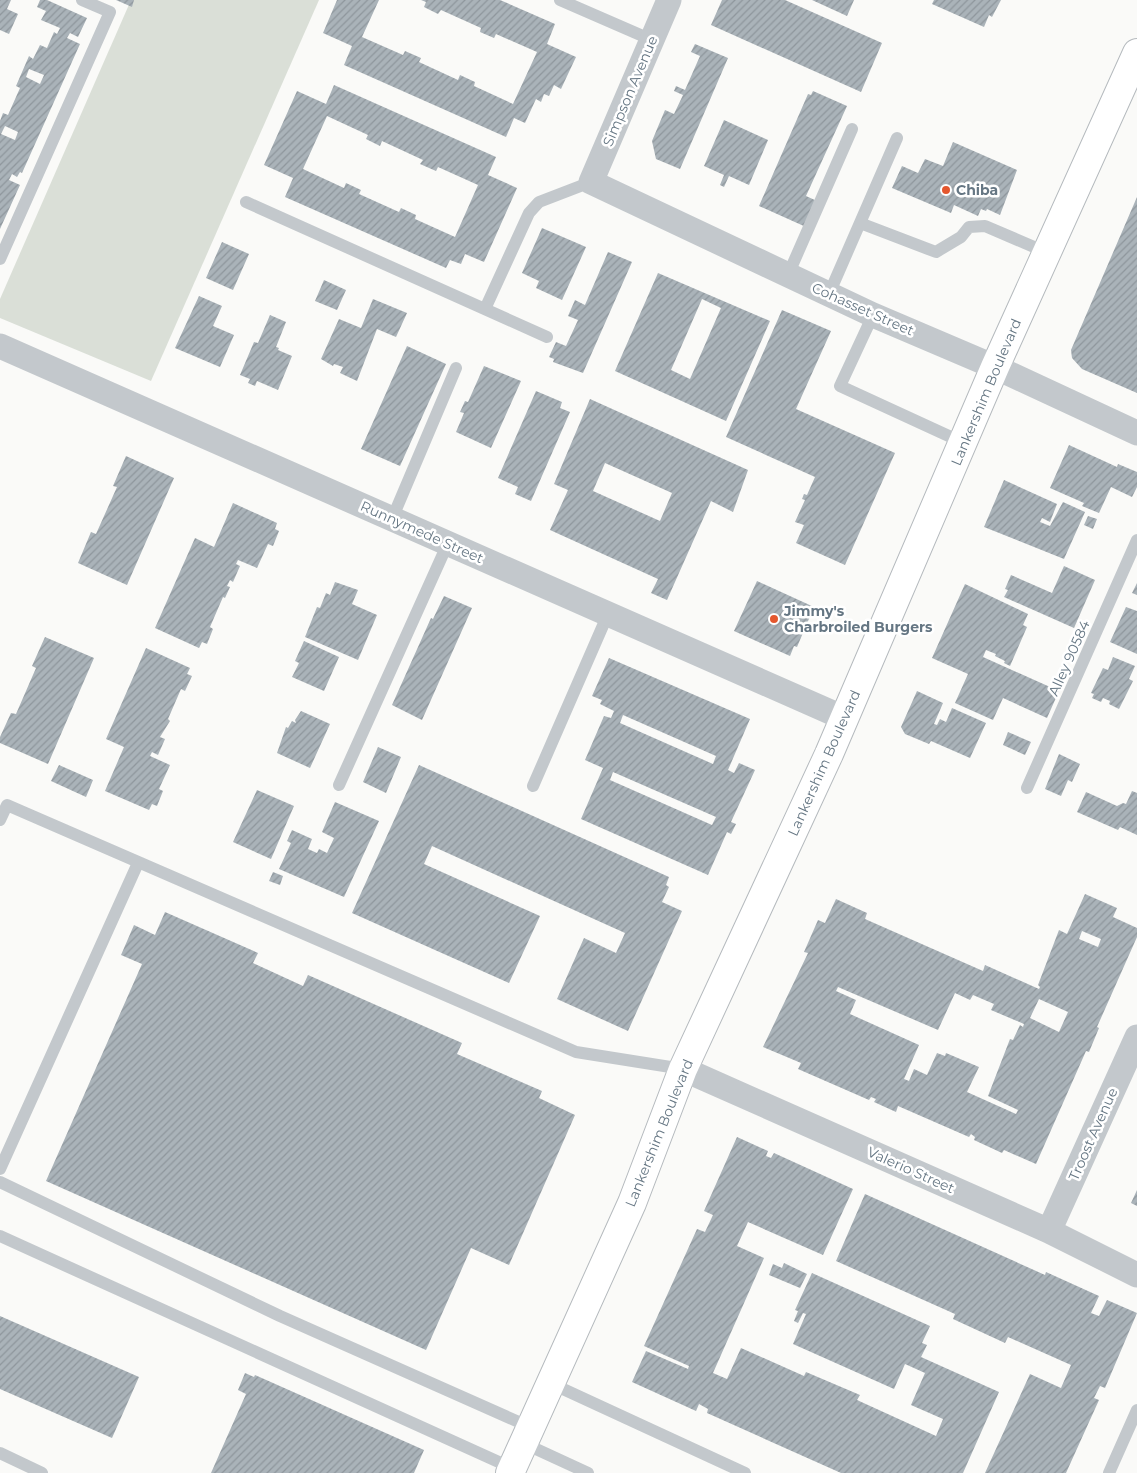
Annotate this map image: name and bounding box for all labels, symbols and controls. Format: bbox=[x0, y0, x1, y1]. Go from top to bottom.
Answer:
street label: Simpson Avenue bbox=[599, 33, 661, 149]
place label: Chiba bbox=[956, 181, 998, 199]
marker: Chiba bbox=[940, 184, 952, 196]
street label: Cohasset Street bbox=[809, 278, 917, 340]
street label: Lankershim Boulevard bbox=[947, 316, 1025, 468]
street label: Runnymede Street bbox=[358, 497, 487, 567]
place label: Jimmy's Charbroiled Burgers bbox=[783, 602, 933, 636]
marker: Jimmy's Charbroiled Burgers bbox=[768, 613, 780, 625]
street label: Alley 90584 bbox=[1044, 617, 1094, 699]
street label: Lankershim Boulevard bbox=[784, 687, 864, 839]
street label: Lankershim Boulevard bbox=[621, 1056, 697, 1210]
street label: Troost Avenue bbox=[1064, 1085, 1122, 1183]
street label: Valerio Street bbox=[865, 1143, 958, 1197]

